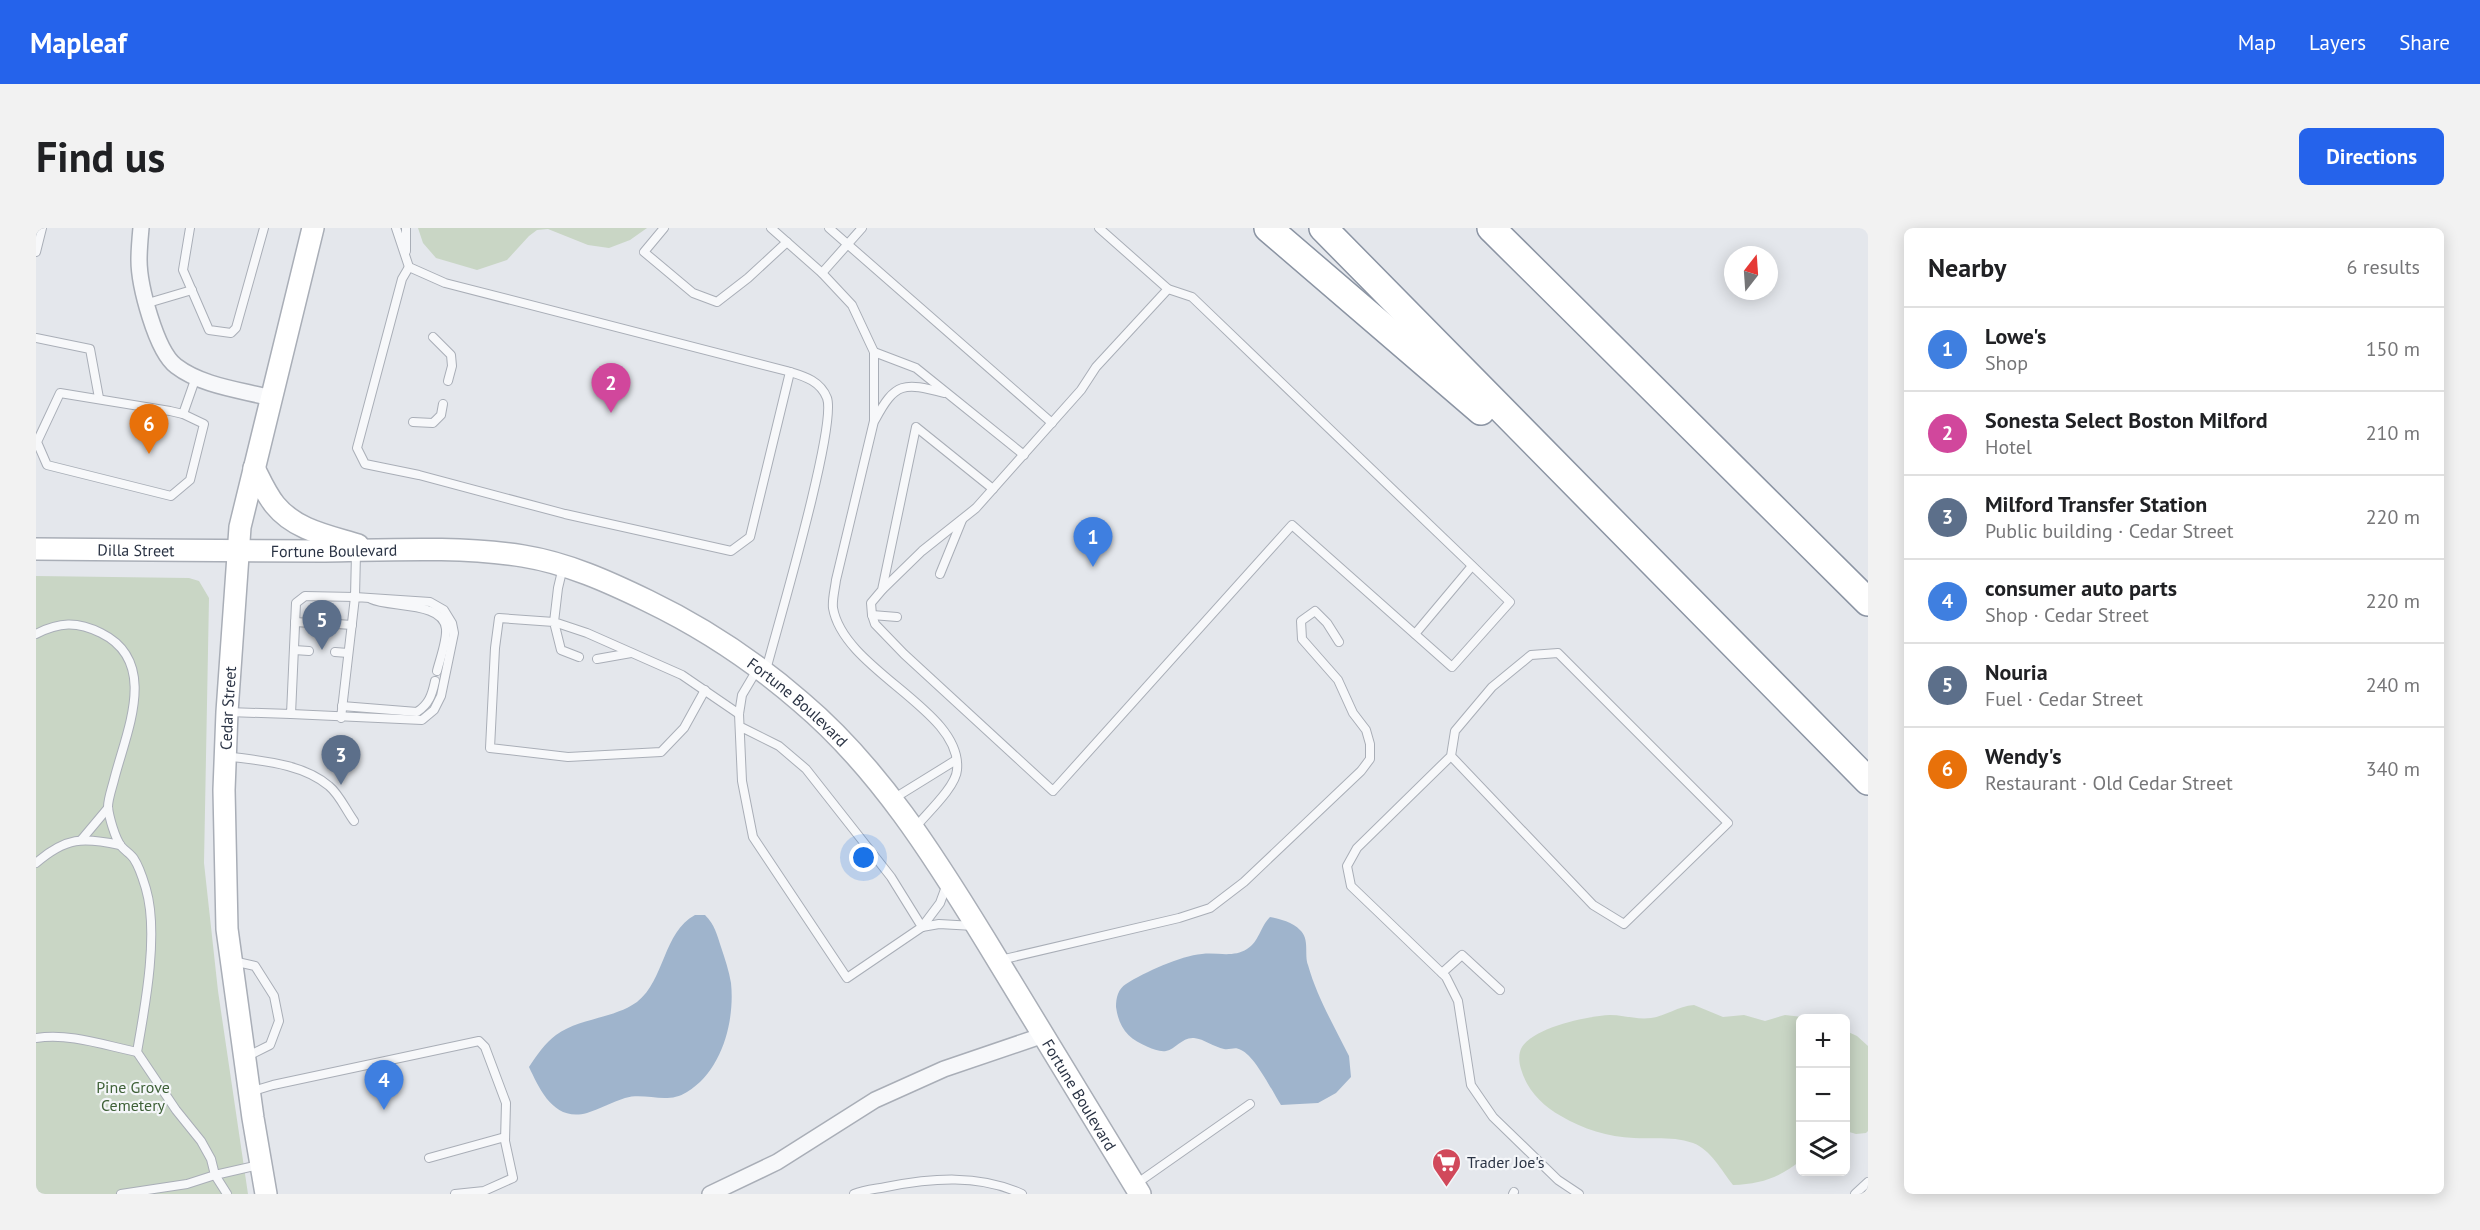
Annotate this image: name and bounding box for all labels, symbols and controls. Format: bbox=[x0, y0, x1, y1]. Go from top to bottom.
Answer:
text: Mapleaf bbox=[30, 24, 127, 61]
text: Map bbox=[2238, 29, 2276, 56]
text: Layers bbox=[2309, 29, 2366, 56]
text: Share bbox=[2399, 29, 2450, 56]
button: Directions bbox=[2299, 128, 2444, 185]
text: Find us bbox=[36, 129, 165, 184]
north arrow bbox=[1724, 246, 1778, 300]
text: Nearby bbox=[1928, 251, 2006, 284]
text: 6 results bbox=[2347, 254, 2420, 280]
text: Lowe's bbox=[1985, 322, 2046, 350]
text: 1 bbox=[1942, 336, 1953, 362]
text: 150 m bbox=[2366, 336, 2420, 362]
text: Shop bbox=[1985, 350, 2028, 376]
pin: 2 bbox=[592, 364, 630, 413]
pin: 6 bbox=[130, 404, 168, 454]
text: Sonesta Select Boston Milford bbox=[1985, 406, 2268, 434]
text: 2 bbox=[1942, 420, 1953, 446]
text: 210 m bbox=[2366, 420, 2420, 446]
text: Hotel bbox=[1985, 434, 2032, 460]
text: Milford Transfer Station bbox=[1985, 490, 2207, 518]
text: 3 bbox=[1942, 504, 1953, 530]
text: 220 m bbox=[2366, 504, 2420, 530]
pin: 1 bbox=[1074, 518, 1112, 567]
text: Public building · Cedar Street bbox=[1985, 518, 2234, 544]
street label: Dilla Street bbox=[97, 540, 175, 560]
street label: Fortune Boulevard bbox=[271, 540, 397, 561]
text: consumer auto parts bbox=[1985, 574, 2177, 602]
text: 4 bbox=[1942, 588, 1953, 614]
text: 220 m bbox=[2366, 588, 2420, 614]
pin: 5 bbox=[302, 600, 342, 650]
text: Shop · Cedar Street bbox=[1985, 602, 2149, 628]
street label: Fortune Boulevard bbox=[743, 653, 852, 751]
text: Nouria bbox=[1985, 658, 2048, 686]
street label: Cedar Street bbox=[216, 665, 240, 750]
text: 5 bbox=[1942, 672, 1953, 698]
text: 240 m bbox=[2366, 672, 2420, 698]
text: Fuel · Cedar Street bbox=[1985, 686, 2143, 712]
pin: 3 bbox=[322, 736, 360, 785]
text: Wendy's bbox=[1985, 742, 2062, 770]
text: 6 bbox=[1942, 756, 1953, 782]
text: 340 m bbox=[2366, 756, 2420, 782]
text: Restaurant · Old Cedar Street bbox=[1985, 770, 2233, 796]
your location bbox=[849, 843, 878, 872]
map controls bbox=[1796, 1014, 1850, 1176]
button: + bbox=[1796, 1014, 1850, 1068]
street label: Fortune Boulevard bbox=[1038, 1035, 1121, 1154]
pin: 4 bbox=[364, 1060, 404, 1110]
button: − bbox=[1796, 1068, 1850, 1122]
park label: Pine Grove Cemetery bbox=[96, 1077, 170, 1115]
button: layers bbox=[1796, 1122, 1850, 1176]
supermarket icon: Trader Joe's bbox=[1430, 1146, 1462, 1188]
place label: Trader Joe's bbox=[1467, 1152, 1545, 1172]

